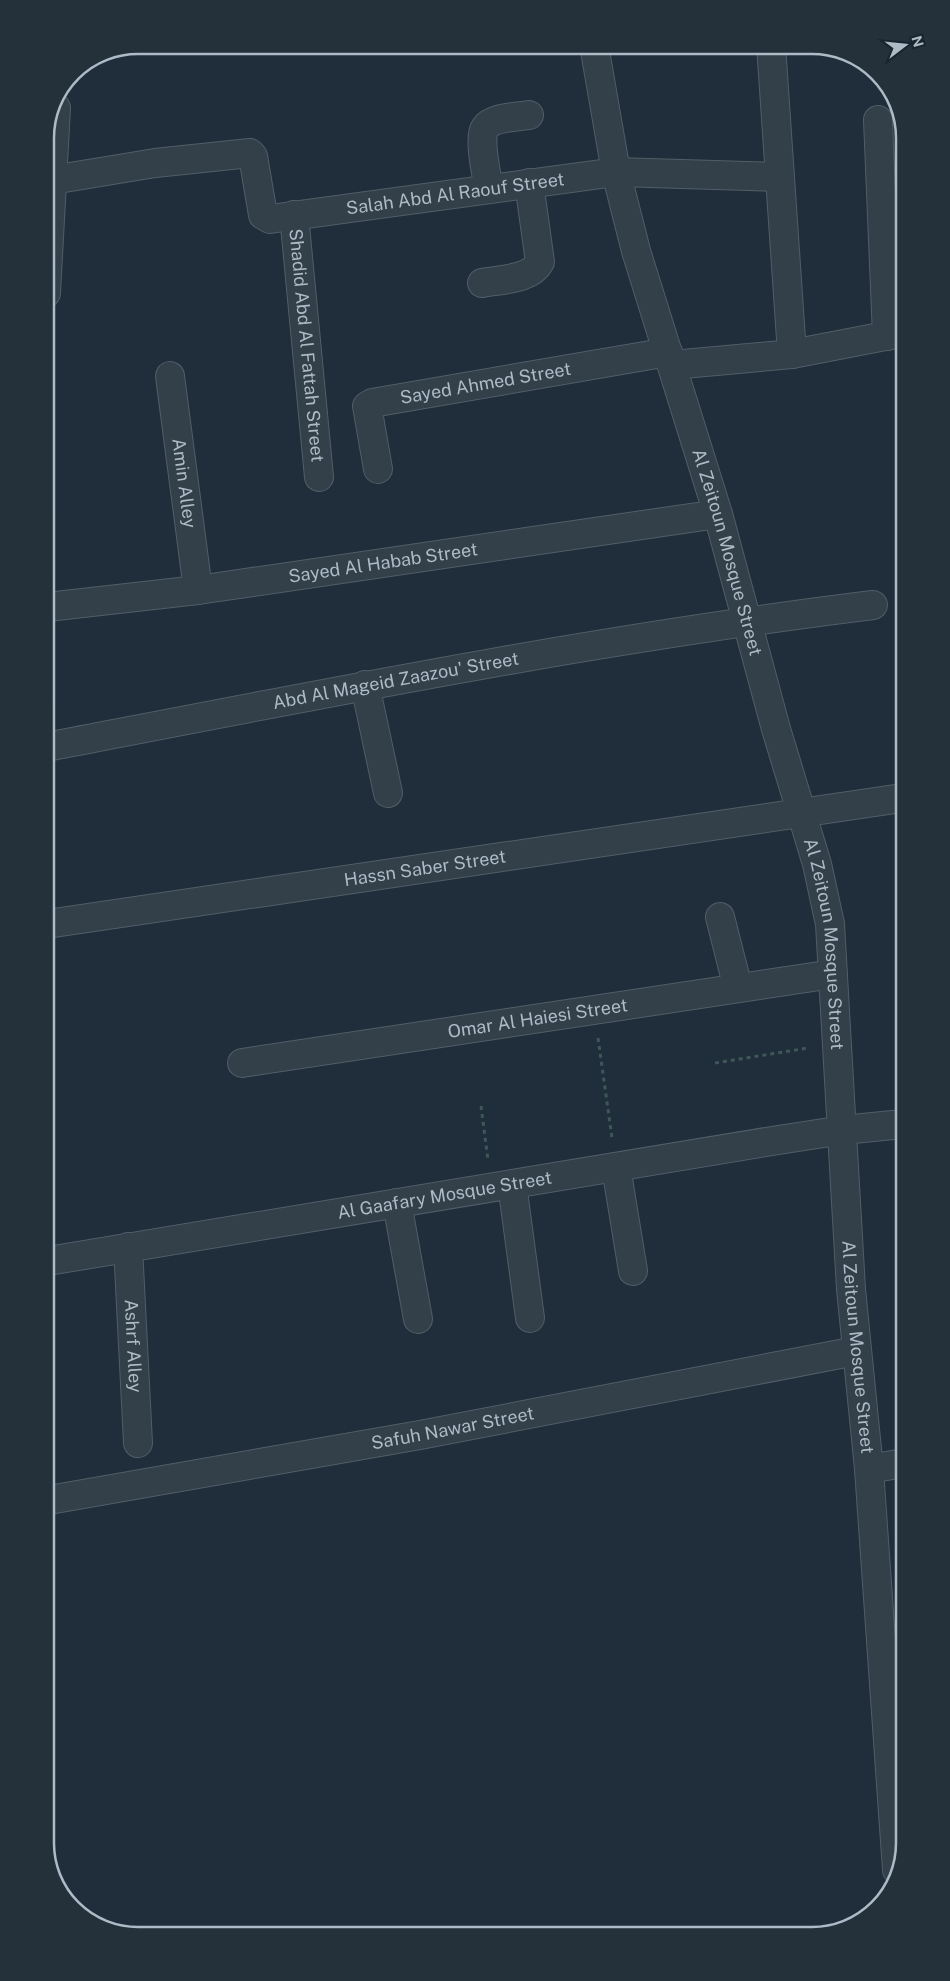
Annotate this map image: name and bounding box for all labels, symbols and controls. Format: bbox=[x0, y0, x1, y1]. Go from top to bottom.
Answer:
north arrow bbox=[880, 20, 930, 70]
text: N bbox=[908, 34, 927, 49]
street label: Salah Abd Al Raouf Street bbox=[345, 168, 566, 219]
street label: Shadid Abd Al Fattah Street bbox=[285, 228, 329, 463]
street label: Sayed Ahmed Street bbox=[398, 358, 573, 408]
street label: Amin Alley bbox=[168, 437, 201, 530]
street label: Al Zeitoun Mosque Street bbox=[688, 446, 767, 658]
street label: Sayed Al Habab Street bbox=[287, 538, 479, 587]
street label: Abd Al Mageid Zaazou' Street bbox=[271, 648, 520, 713]
street label: Al Zeitoun Mosque Street bbox=[800, 835, 848, 1050]
street label: Hassn Saber Street bbox=[342, 846, 507, 890]
street label: Omar Al Haiesi Street bbox=[446, 994, 629, 1042]
street label: Al Gaafary Mosque Street bbox=[336, 1167, 553, 1223]
street label: Al Zeitoun Mosque Street bbox=[838, 1240, 878, 1455]
street label: Ashrf Alley bbox=[121, 1299, 146, 1393]
street label: Safuh Nawar Street bbox=[370, 1402, 536, 1453]

